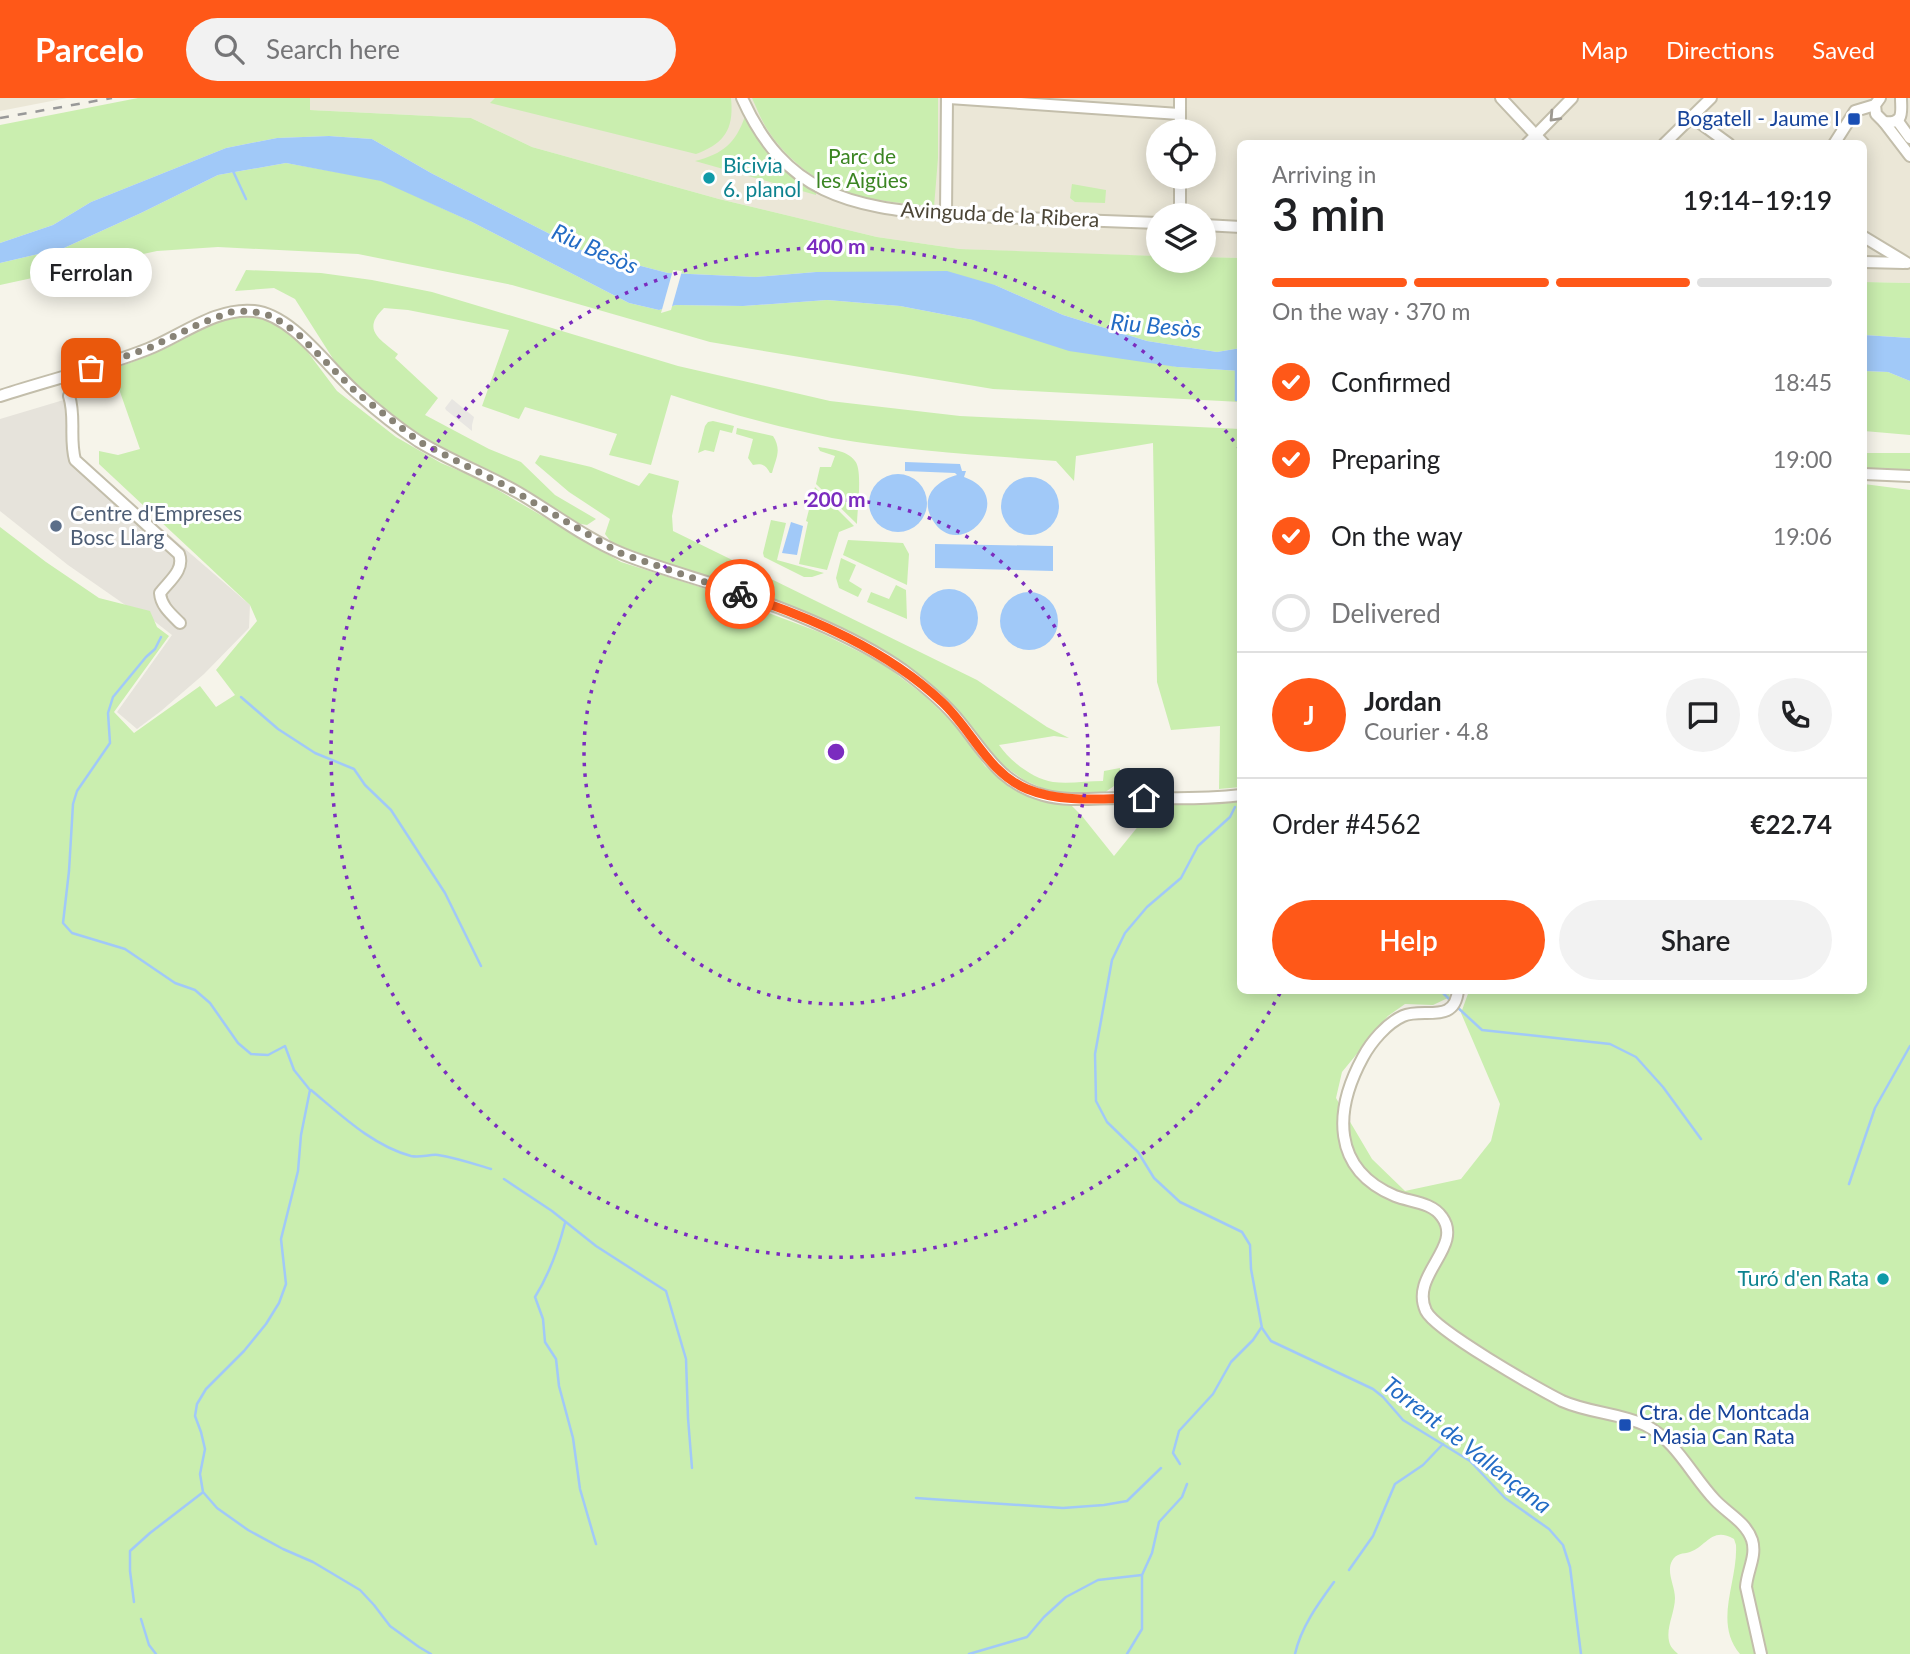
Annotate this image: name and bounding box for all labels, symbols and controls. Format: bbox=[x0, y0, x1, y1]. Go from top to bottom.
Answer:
search box bbox=[186, 18, 676, 81]
text: Parcelo bbox=[35, 29, 144, 69]
icon: search bbox=[210, 30, 248, 68]
text: Search here bbox=[266, 33, 400, 65]
text: Map bbox=[1581, 35, 1628, 64]
text: Directions bbox=[1666, 35, 1774, 64]
text: Saved bbox=[1812, 35, 1875, 64]
place label: Bogatell - Jaume I bbox=[1677, 105, 1840, 130]
one-way arrow bbox=[1550, 109, 1562, 122]
marker: Bogatell - Jaume I bbox=[1846, 111, 1862, 127]
map controls bbox=[1146, 119, 1216, 273]
button: locate bbox=[1146, 119, 1216, 189]
park label: Parc de les Aigües bbox=[816, 143, 908, 192]
place label: Bicivia 6. planol bbox=[723, 152, 801, 201]
text: Arriving in bbox=[1272, 160, 1376, 188]
marker: Bicivia 6. planol bbox=[701, 170, 717, 186]
text: 19:14–19:19 bbox=[1683, 184, 1832, 216]
text: 3 min bbox=[1272, 186, 1386, 241]
street label: Avinguda de la Ribera bbox=[900, 196, 1100, 231]
button: layers bbox=[1146, 203, 1216, 273]
water label: Riu Besòs bbox=[548, 217, 643, 279]
text: 400 m bbox=[806, 233, 866, 258]
callout: Ferrolan bbox=[30, 249, 152, 298]
text: Ferrolan bbox=[49, 258, 133, 286]
text: On the way · 370 m bbox=[1272, 297, 1471, 325]
water label: Riu Besòs bbox=[1109, 307, 1203, 343]
pin bbox=[61, 338, 121, 398]
icon: bag bbox=[72, 349, 110, 387]
icon: check bbox=[1272, 363, 1310, 401]
text: Confirmed bbox=[1331, 366, 1451, 398]
text: 18:45 bbox=[1773, 368, 1832, 396]
icon: check bbox=[1272, 440, 1310, 478]
text: Preparing bbox=[1331, 443, 1440, 475]
text: 19:00 bbox=[1773, 445, 1832, 473]
text: 200 m bbox=[806, 486, 866, 511]
place label: Centre d'Empreses Bosc Llarg bbox=[70, 500, 242, 549]
icon: check bbox=[1272, 517, 1310, 555]
marker: Centre d'Empreses Bosc Llarg bbox=[48, 518, 64, 534]
text: On the way bbox=[1331, 520, 1463, 552]
text: 19:06 bbox=[1773, 522, 1832, 550]
courier bbox=[705, 559, 775, 629]
icon: bike bbox=[721, 575, 759, 613]
text: Delivered bbox=[1331, 597, 1441, 629]
button: chat bbox=[1666, 678, 1740, 752]
button: phone bbox=[1758, 678, 1832, 752]
text: Jordan bbox=[1364, 685, 1442, 717]
text: J bbox=[1303, 699, 1315, 731]
text: Courier · 4.8 bbox=[1364, 717, 1489, 745]
centre of rings bbox=[824, 740, 848, 764]
pin bbox=[1114, 768, 1174, 828]
icon: home bbox=[1125, 779, 1163, 817]
text: Order #4562 bbox=[1272, 808, 1421, 840]
text: €22.74 bbox=[1750, 808, 1832, 840]
button: Help bbox=[1272, 900, 1545, 980]
button: Share bbox=[1559, 900, 1832, 980]
place label: Turó d'en Rata bbox=[1738, 1265, 1869, 1290]
marker: Turó d'en Rata bbox=[1875, 1271, 1891, 1287]
water label: Torrent de Vallençana bbox=[1378, 1370, 1557, 1519]
place label: Ctra. de Montcada - Masia Can Rata bbox=[1639, 1399, 1810, 1448]
marker: Ctra. de Montcada - Masia Can Rata bbox=[1617, 1417, 1633, 1433]

